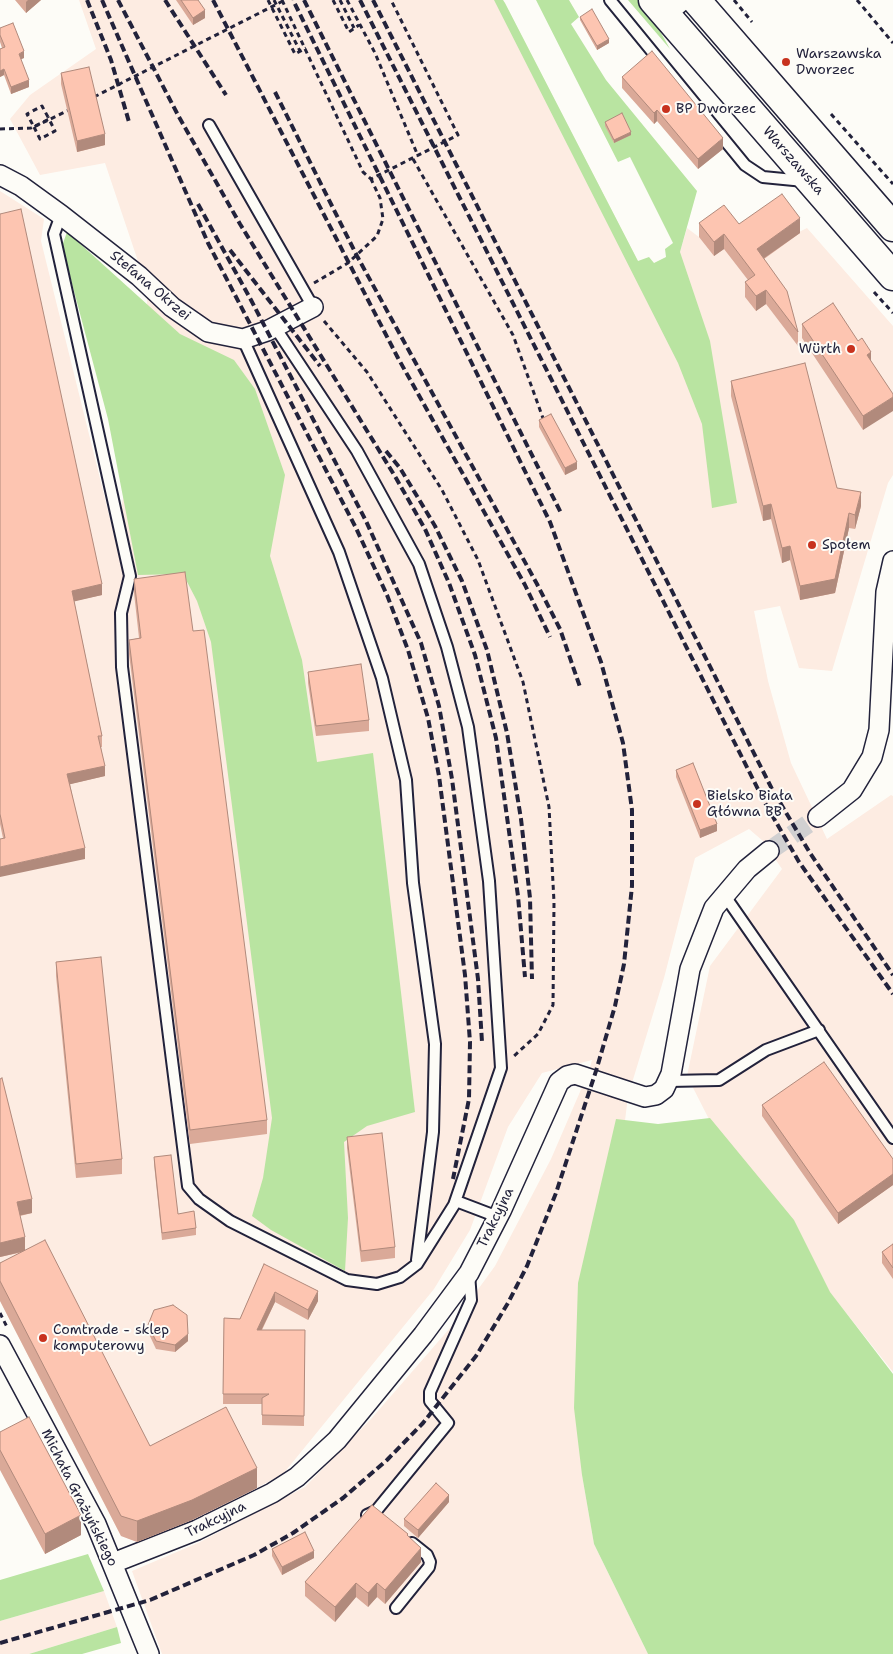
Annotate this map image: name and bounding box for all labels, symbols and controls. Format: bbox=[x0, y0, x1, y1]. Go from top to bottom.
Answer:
place label: Warszawska Dworzec bbox=[796, 46, 881, 78]
marker: Warszawska Dworzec bbox=[780, 56, 792, 68]
place label: BP Dworzec bbox=[676, 101, 756, 117]
marker: BP Dworzec bbox=[660, 103, 672, 115]
street label: Warszawska bbox=[759, 123, 827, 199]
street label: Stefana Okrzei bbox=[106, 247, 194, 325]
place label: Würth bbox=[799, 341, 841, 357]
marker: Würth bbox=[845, 343, 857, 355]
place label: Społem bbox=[822, 537, 871, 553]
marker: Społem bbox=[806, 539, 818, 551]
place label: Bielsko Biała Główna BB bbox=[707, 788, 793, 820]
marker: Bielsko Biała Główna BB bbox=[691, 798, 703, 810]
street label: Trakcyjna bbox=[474, 1185, 518, 1251]
place label: Comtrade - sklep komputerowy bbox=[53, 1322, 169, 1354]
marker: Comtrade - sklep komputerowy bbox=[37, 1332, 49, 1344]
street label: Michała Grażyńskiego bbox=[37, 1427, 121, 1569]
street label: Trakcyjna bbox=[183, 1498, 249, 1542]

